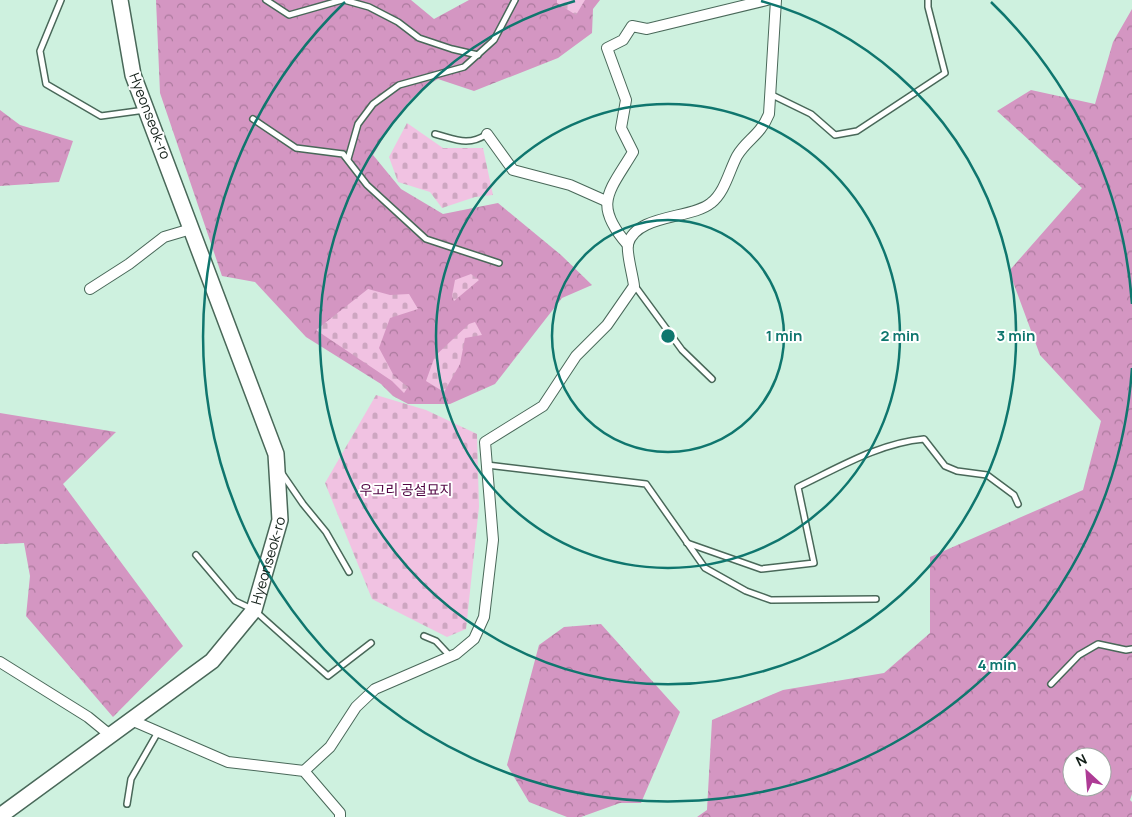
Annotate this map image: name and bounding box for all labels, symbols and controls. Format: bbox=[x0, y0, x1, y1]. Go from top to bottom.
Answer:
street label: Hyeonseok-ro bbox=[125, 70, 176, 162]
text: 1 min bbox=[766, 325, 802, 346]
text: 2 min bbox=[880, 325, 920, 346]
text: 3 min bbox=[997, 325, 1035, 346]
centre of rings bbox=[659, 327, 677, 345]
park label: 우고리 공설묘지 bbox=[360, 480, 452, 499]
street label: Hyeonseok-ro bbox=[246, 514, 290, 607]
text: 4 min bbox=[977, 654, 1017, 675]
north arrow bbox=[1062, 747, 1112, 797]
text: N bbox=[1072, 749, 1090, 771]

